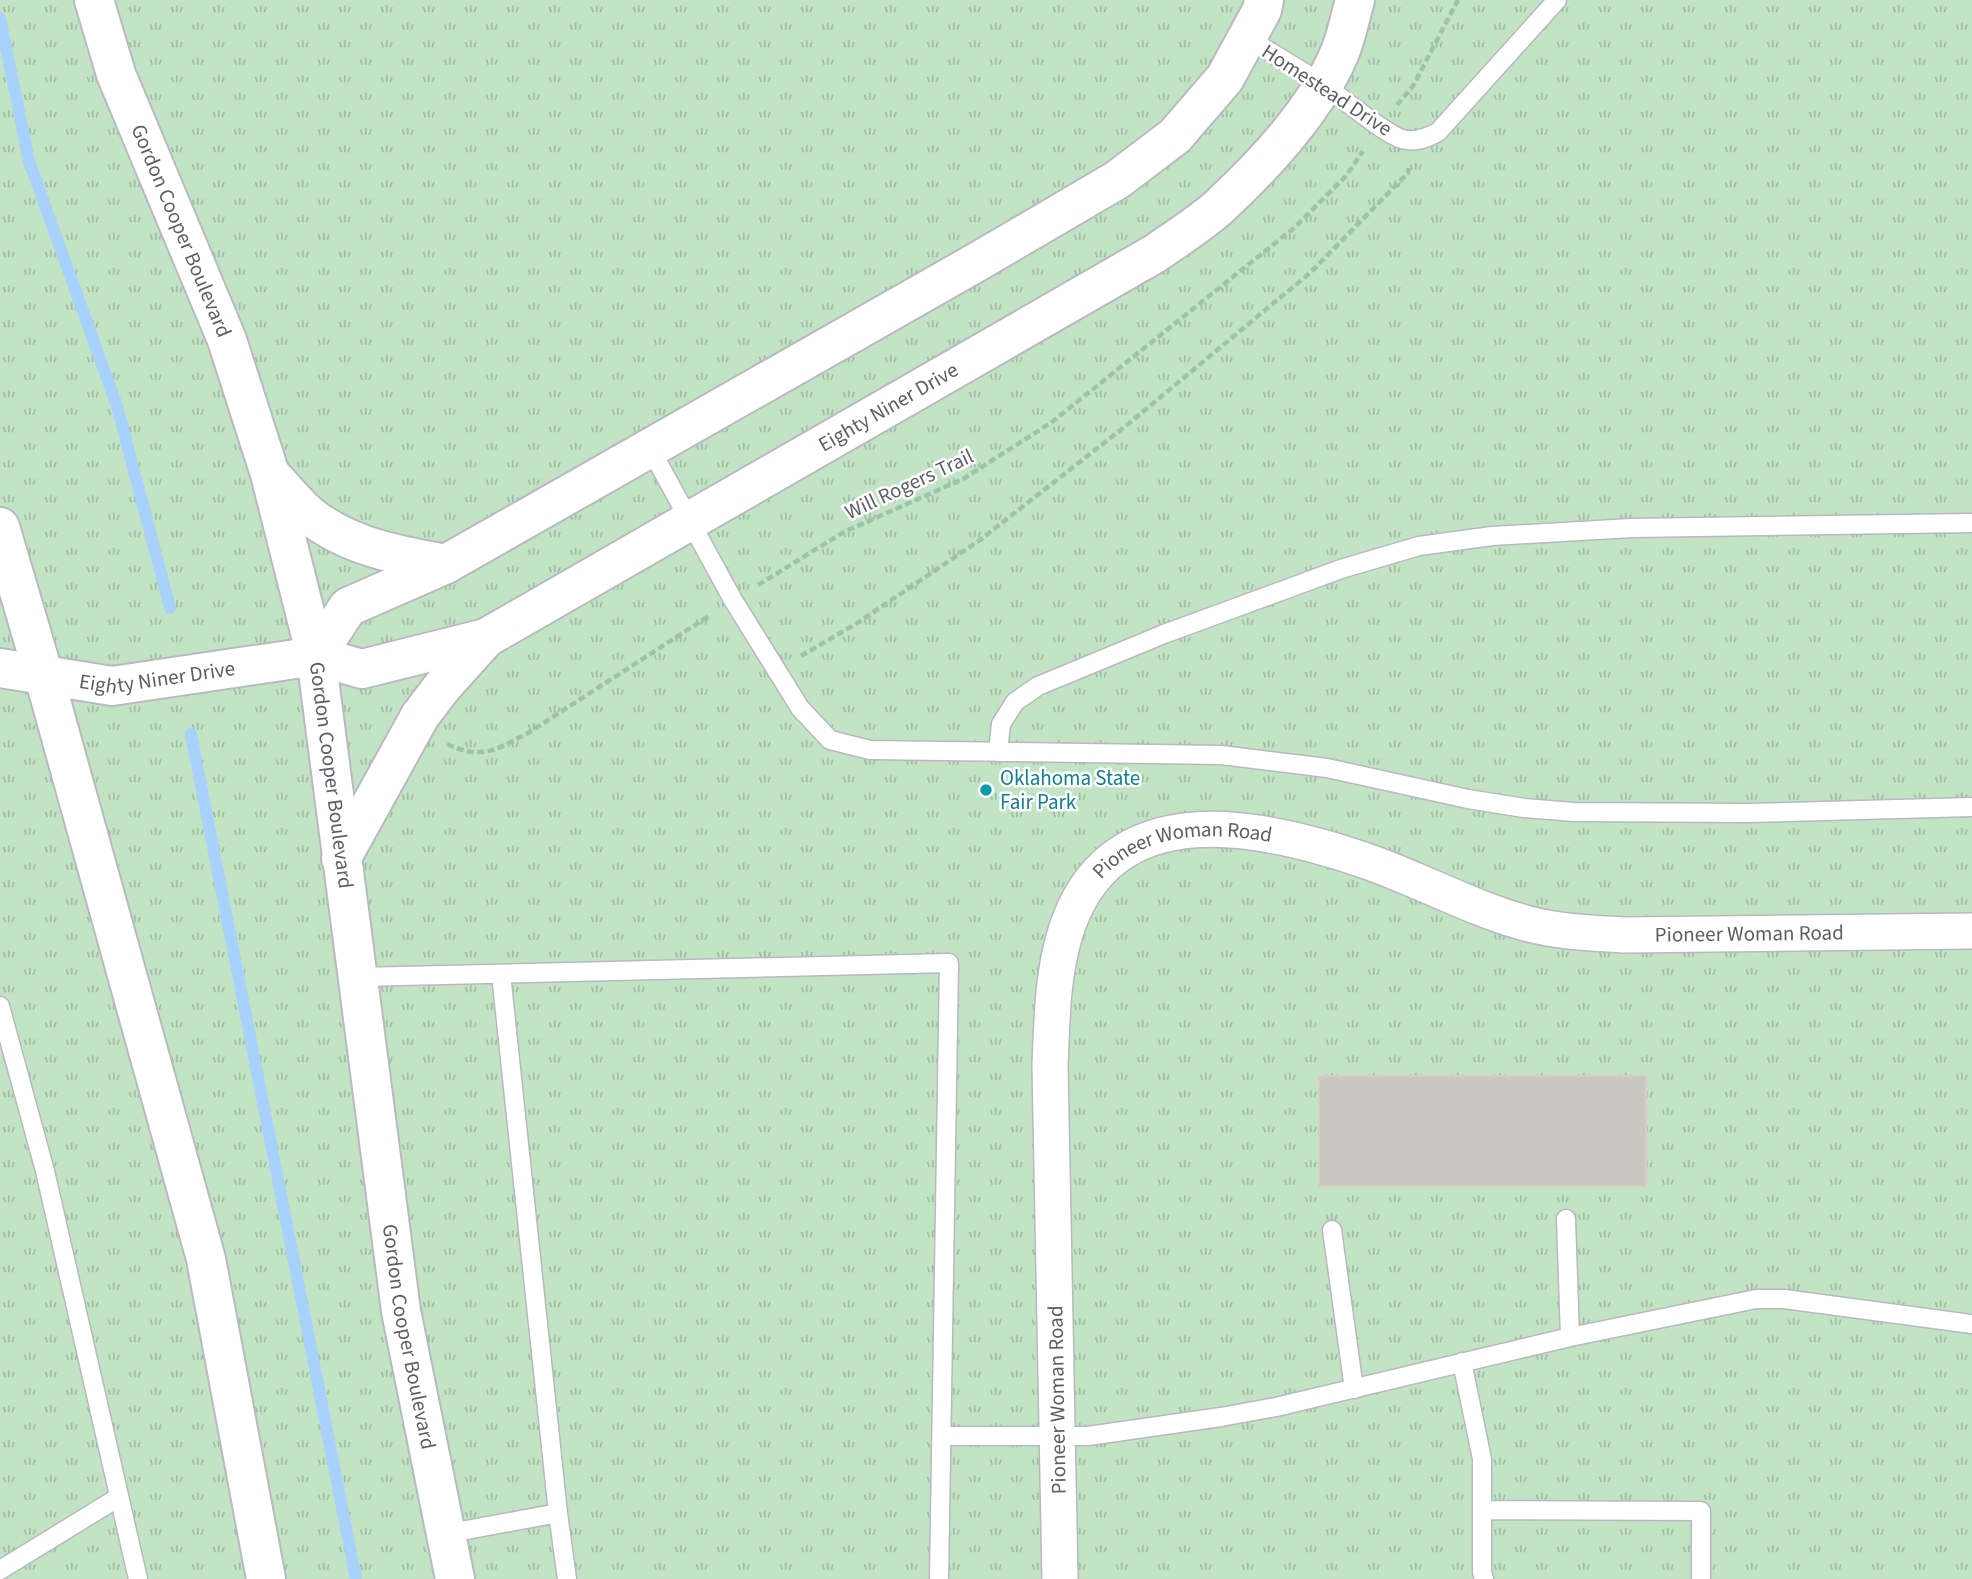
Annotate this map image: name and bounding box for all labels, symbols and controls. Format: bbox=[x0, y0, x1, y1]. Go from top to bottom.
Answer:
street label: Homestead Drive bbox=[1256, 37, 1398, 143]
street label: Gordon Cooper Boulevard bbox=[124, 120, 239, 342]
street label: Eighty Niner Drive bbox=[812, 355, 964, 459]
street label: Will Rogers Trail bbox=[840, 441, 978, 527]
street label: Eighty Niner Drive bbox=[77, 653, 237, 702]
street label: Gordon Cooper Boulevard bbox=[302, 660, 361, 890]
place label: Oklahoma State Fair Park bbox=[1000, 763, 1140, 817]
marker: Oklahoma State Fair Park bbox=[978, 782, 994, 798]
street label: Pioneer Woman Road bbox=[1085, 814, 1275, 885]
street label: Pioneer Woman Road bbox=[1655, 917, 1844, 950]
street label: Gordon Cooper Boulevard bbox=[375, 1222, 444, 1452]
street label: Pioneer Woman Road bbox=[1040, 1305, 1074, 1495]

